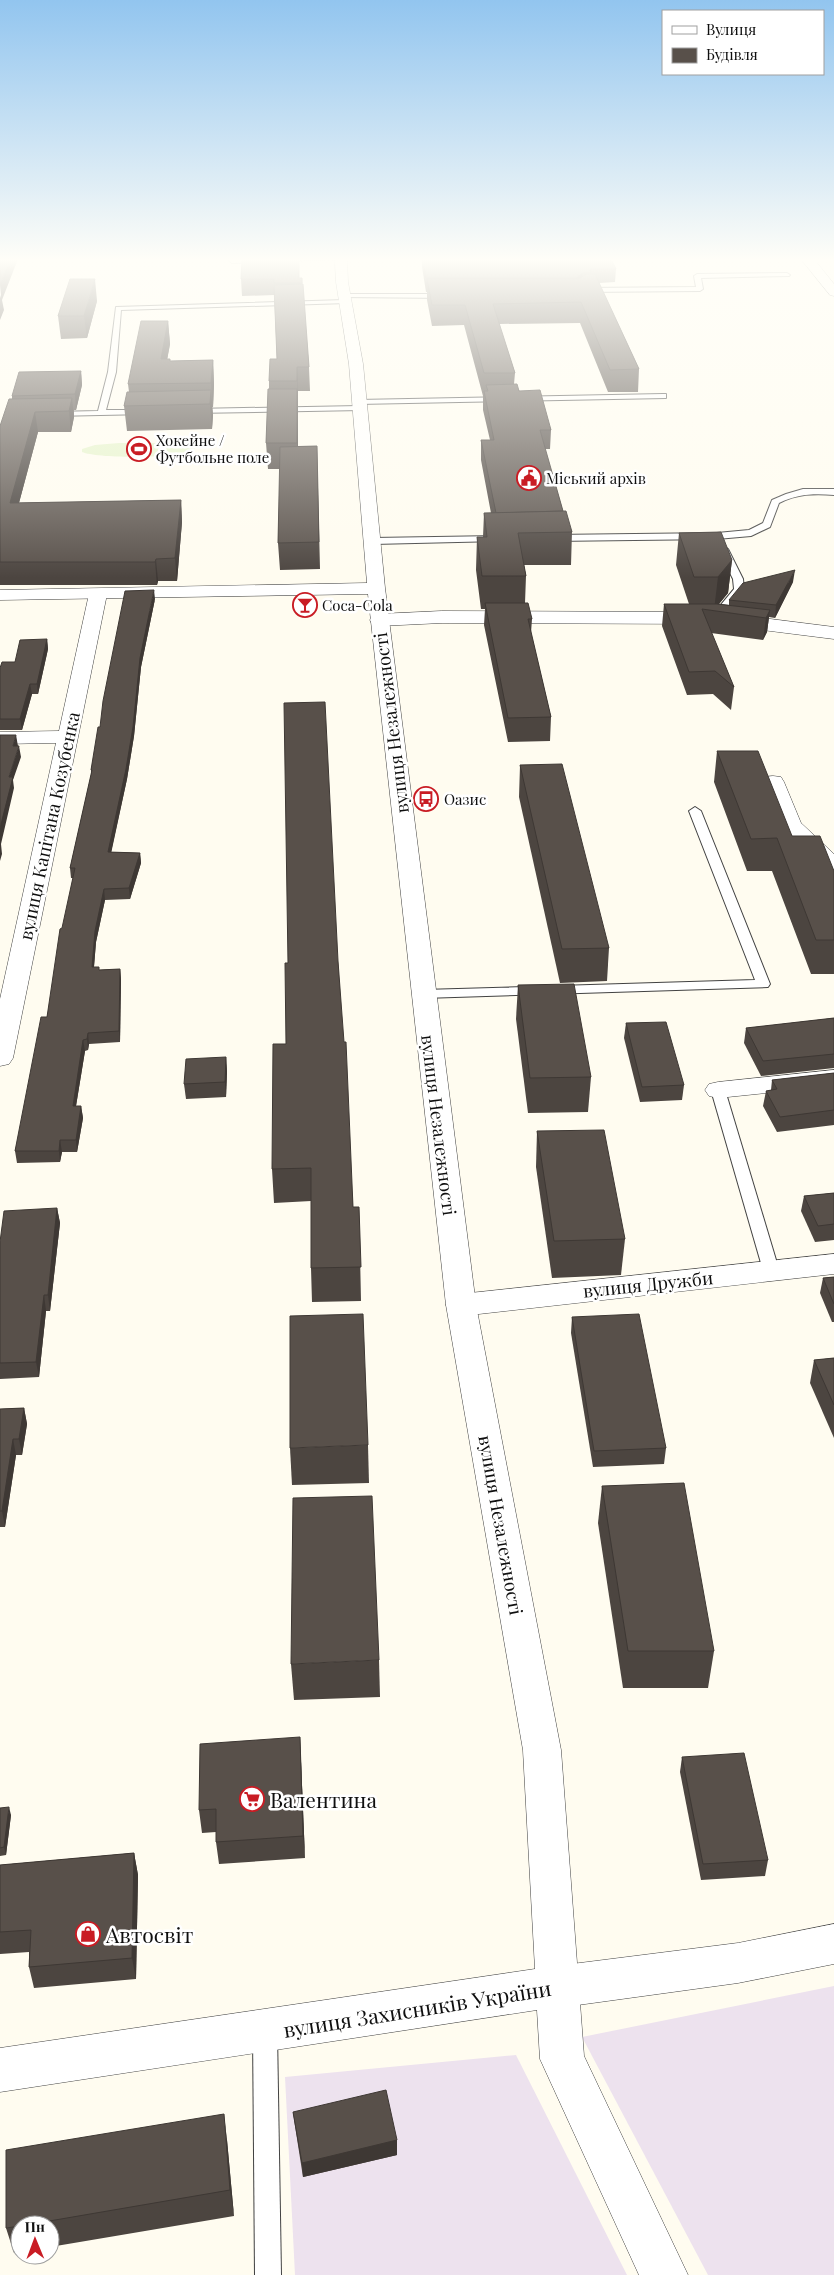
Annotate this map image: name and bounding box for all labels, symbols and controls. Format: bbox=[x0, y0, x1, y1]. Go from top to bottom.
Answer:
legend bbox=[662, 10, 824, 75]
text: Вулиця bbox=[706, 19, 756, 39]
text: Будівля bbox=[706, 44, 758, 64]
place label: Хокейне / Футбольне поле bbox=[156, 430, 269, 467]
sports icon: Хокейне / Футбольне поле bbox=[126, 436, 152, 462]
public building icon: Міський архів bbox=[516, 465, 542, 491]
place label: Міський архів bbox=[546, 468, 646, 488]
bar icon: Coca-Cola bbox=[292, 592, 318, 618]
place label: Coca-Cola bbox=[322, 595, 393, 615]
street label: вулиця Незалежності bbox=[368, 631, 414, 815]
street label: вулиця Капітана Козубенка bbox=[13, 710, 85, 942]
bus stop icon: Оазис bbox=[413, 786, 439, 812]
place label: Оазис bbox=[444, 789, 486, 809]
street label: вулиця Незалежності bbox=[416, 1033, 462, 1217]
street label: вулиця Дружби bbox=[582, 1265, 714, 1303]
street label: вулиця Незалежності bbox=[473, 1433, 529, 1617]
place label: Валентина bbox=[270, 1785, 377, 1813]
supermarket icon: Валентина bbox=[239, 1786, 265, 1812]
place label: Автосвіт bbox=[105, 1920, 193, 1948]
shop icon: Автосвіт bbox=[75, 1921, 101, 1947]
street label: вулиця Захисників України bbox=[281, 1973, 553, 2043]
north arrow bbox=[10, 2215, 60, 2265]
text: Пн bbox=[25, 2217, 45, 2236]

